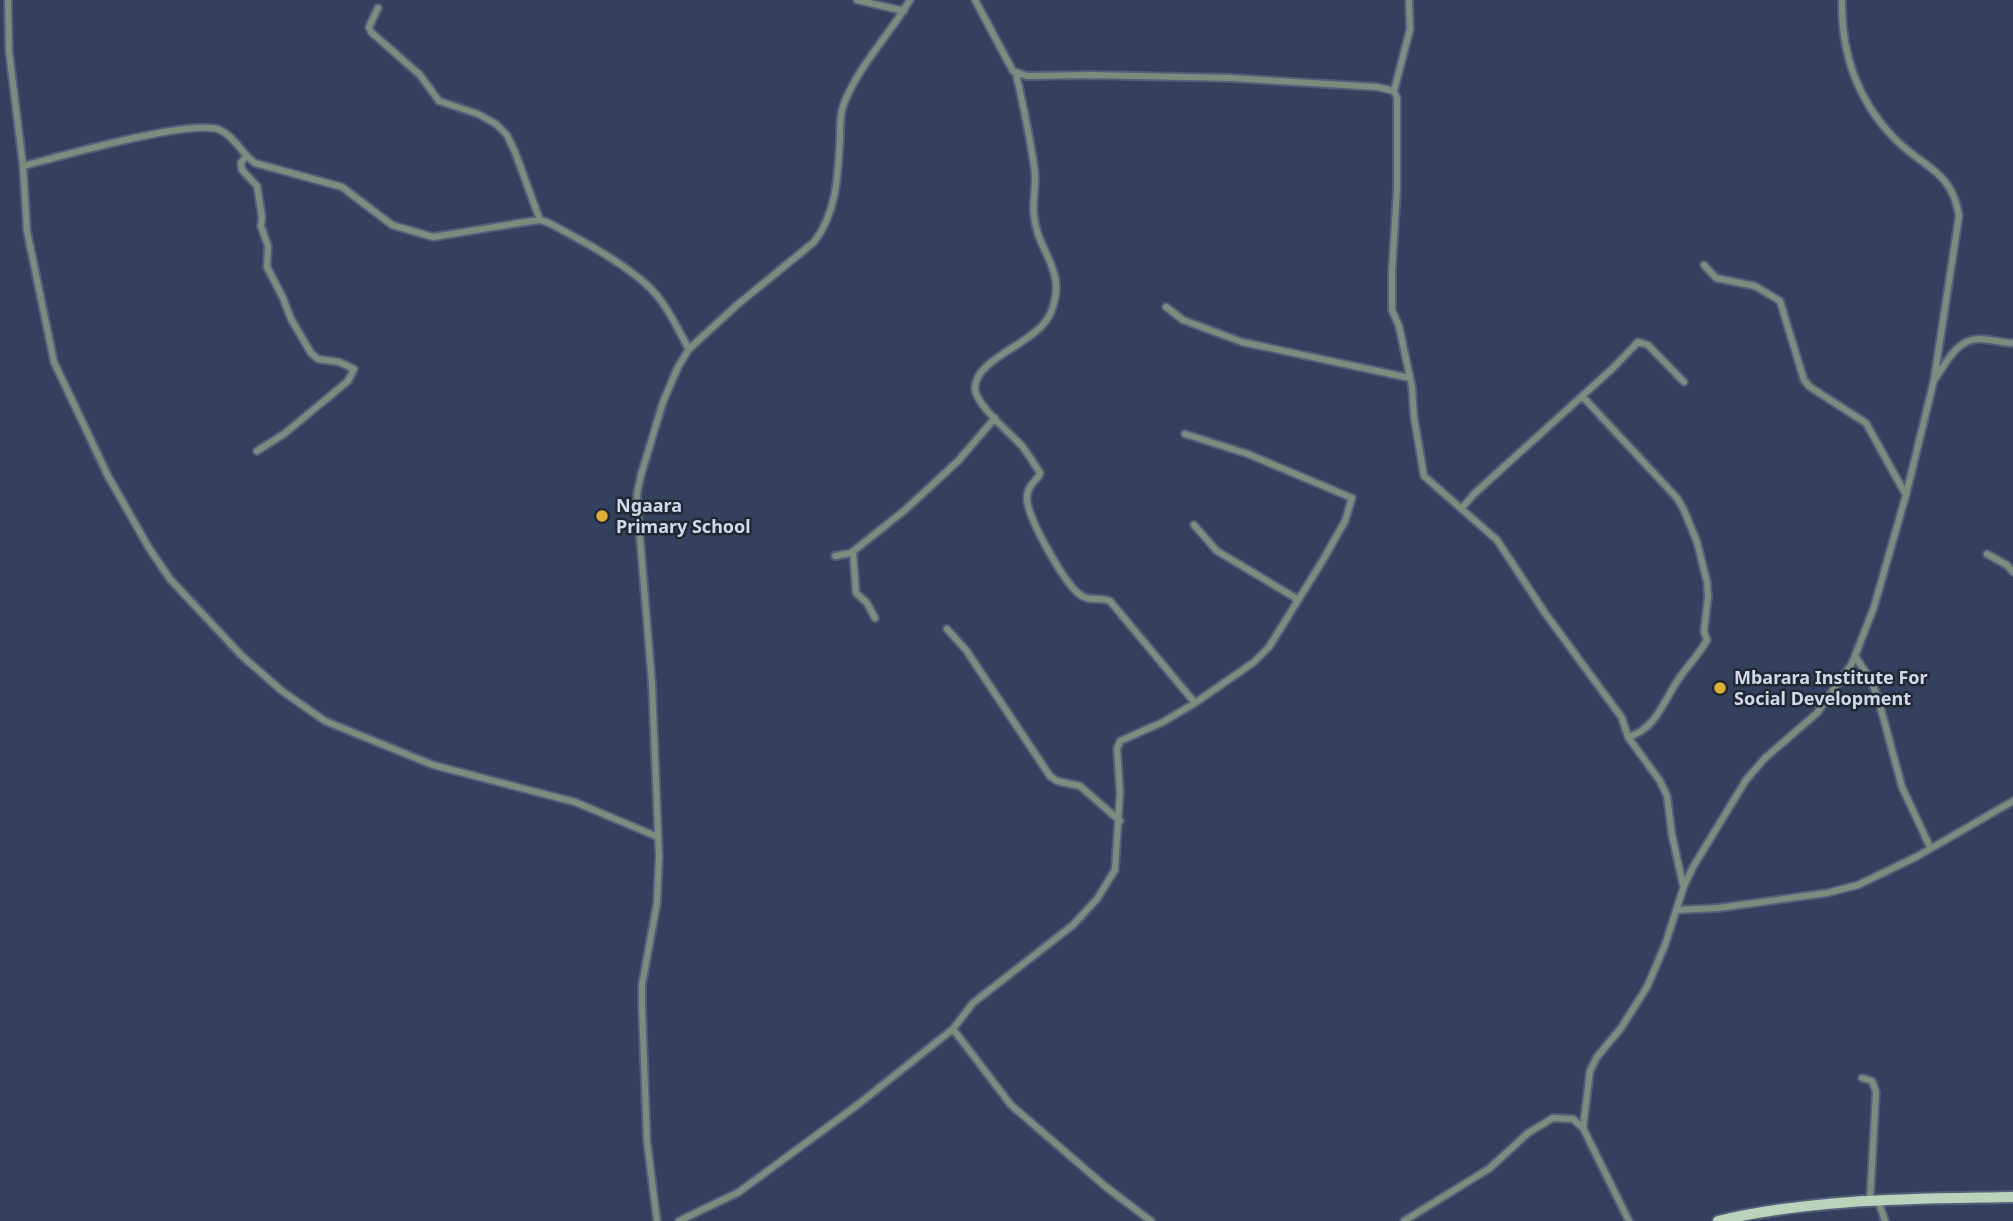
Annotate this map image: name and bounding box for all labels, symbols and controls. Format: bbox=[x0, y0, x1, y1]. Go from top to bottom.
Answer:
place label: Ngaara Primary School bbox=[616, 493, 751, 538]
marker: Ngaara Primary School bbox=[594, 508, 610, 524]
place label: Mbarara Institute For Social Development bbox=[1734, 665, 1928, 710]
marker: Mbarara Institute For Social Development bbox=[1712, 680, 1728, 696]

